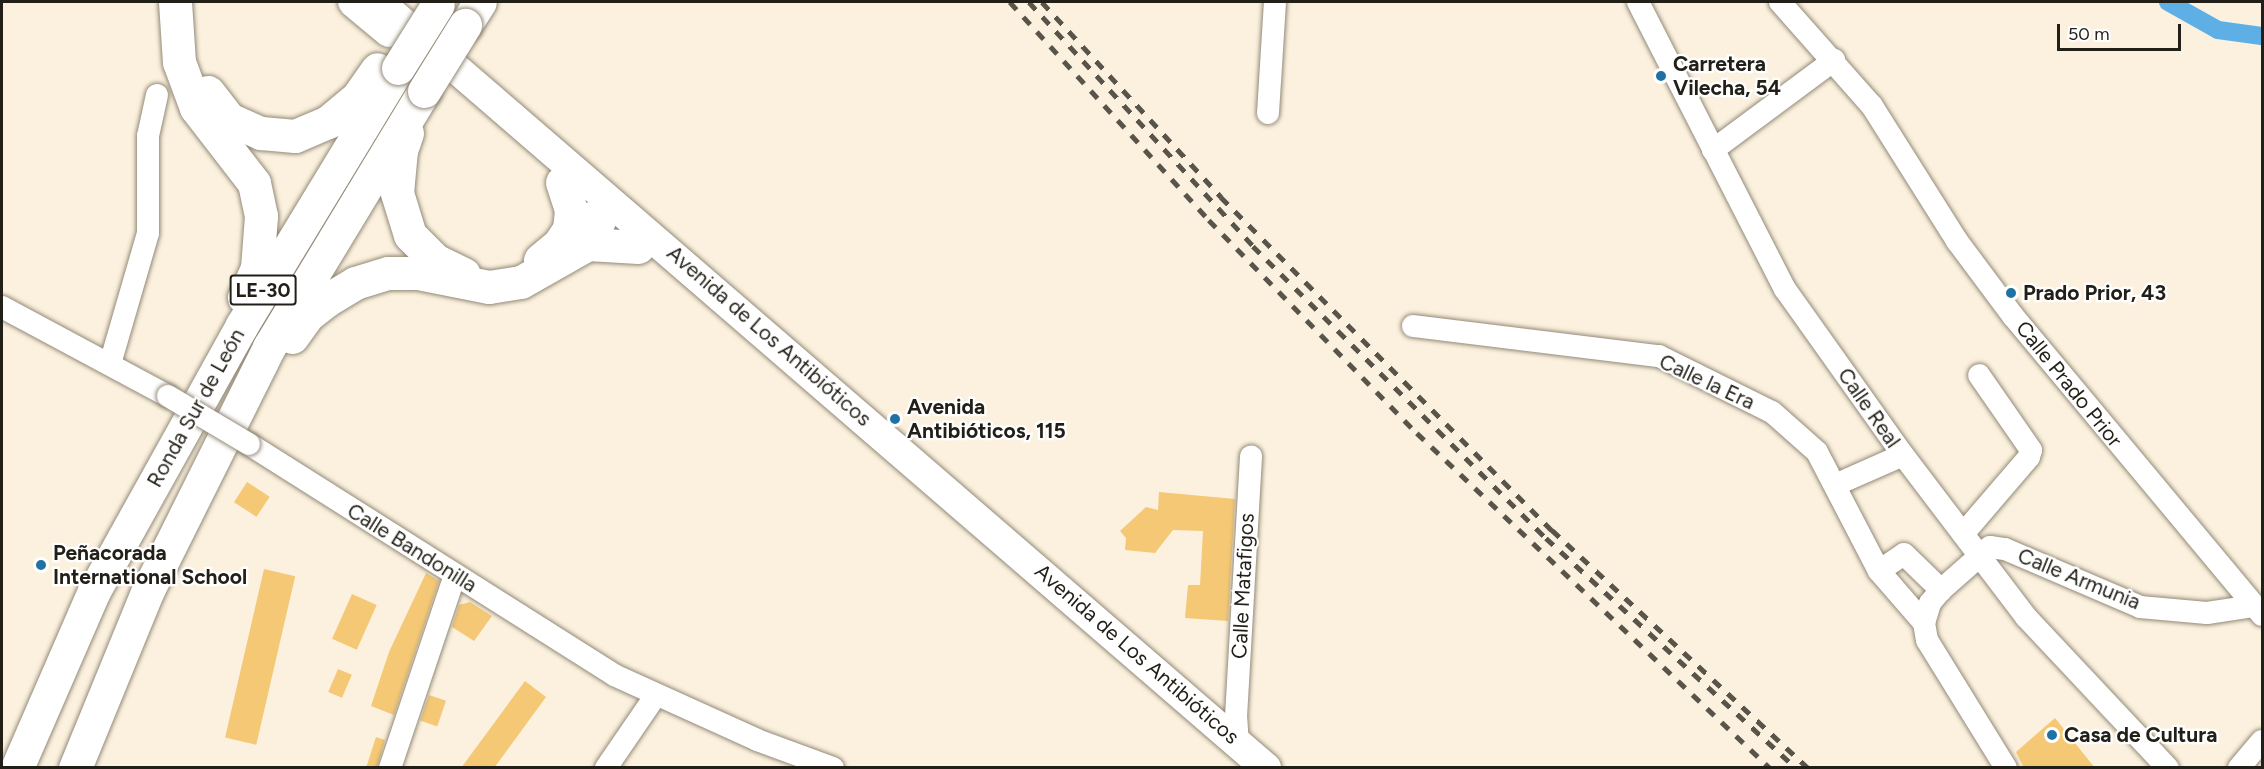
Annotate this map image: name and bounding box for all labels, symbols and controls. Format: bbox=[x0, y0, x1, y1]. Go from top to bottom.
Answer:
scale bar bbox=[2060, 12, 2184, 50]
text: 50 m bbox=[2068, 23, 2110, 45]
place label: Carretera Vilecha, 54 bbox=[1673, 51, 1781, 101]
marker: Carretera Vilecha, 54 bbox=[1654, 69, 1668, 83]
street label: Avenida de Los Antibióticos bbox=[662, 240, 876, 432]
road number: LE-30 bbox=[228, 273, 298, 307]
place label: Prado Prior, 43 bbox=[2023, 280, 2166, 306]
marker: Prado Prior, 43 bbox=[2004, 286, 2018, 300]
street label: Calle Prado Prior bbox=[2011, 316, 2127, 452]
street label: Ronda Sur de León bbox=[142, 324, 250, 492]
street label: Calle la Era bbox=[1655, 349, 1759, 415]
street label: Calle Real bbox=[1832, 363, 1906, 453]
place label: Avenida Antibióticos, 115 bbox=[907, 394, 1066, 444]
marker: Avenida Antibióticos, 115 bbox=[888, 412, 902, 426]
street label: Calle Bandonilla bbox=[343, 498, 481, 598]
street label: Calle Matafigos bbox=[1227, 513, 1259, 659]
place label: Peñacorada International School bbox=[53, 540, 247, 590]
street label: Calle Armunia bbox=[2014, 543, 2144, 615]
marker: Peñacorada International School bbox=[34, 558, 48, 572]
street label: Avenida de Los Antibióticos bbox=[1030, 558, 1244, 750]
place label: Casa de Cultura bbox=[2064, 722, 2217, 748]
marker: Casa de Cultura bbox=[2045, 728, 2059, 742]

